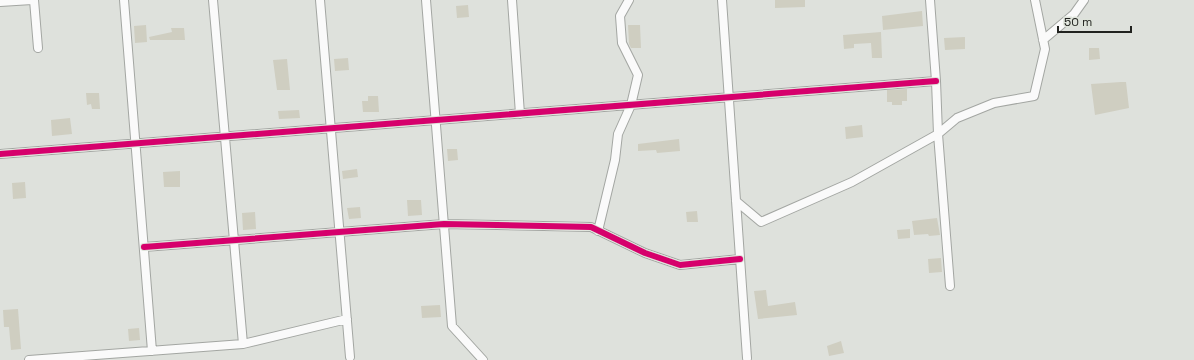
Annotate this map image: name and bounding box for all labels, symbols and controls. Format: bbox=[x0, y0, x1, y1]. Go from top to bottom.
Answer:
scale bar bbox=[1058, 8, 1131, 34]
text: 50 m bbox=[1064, 14, 1092, 30]

